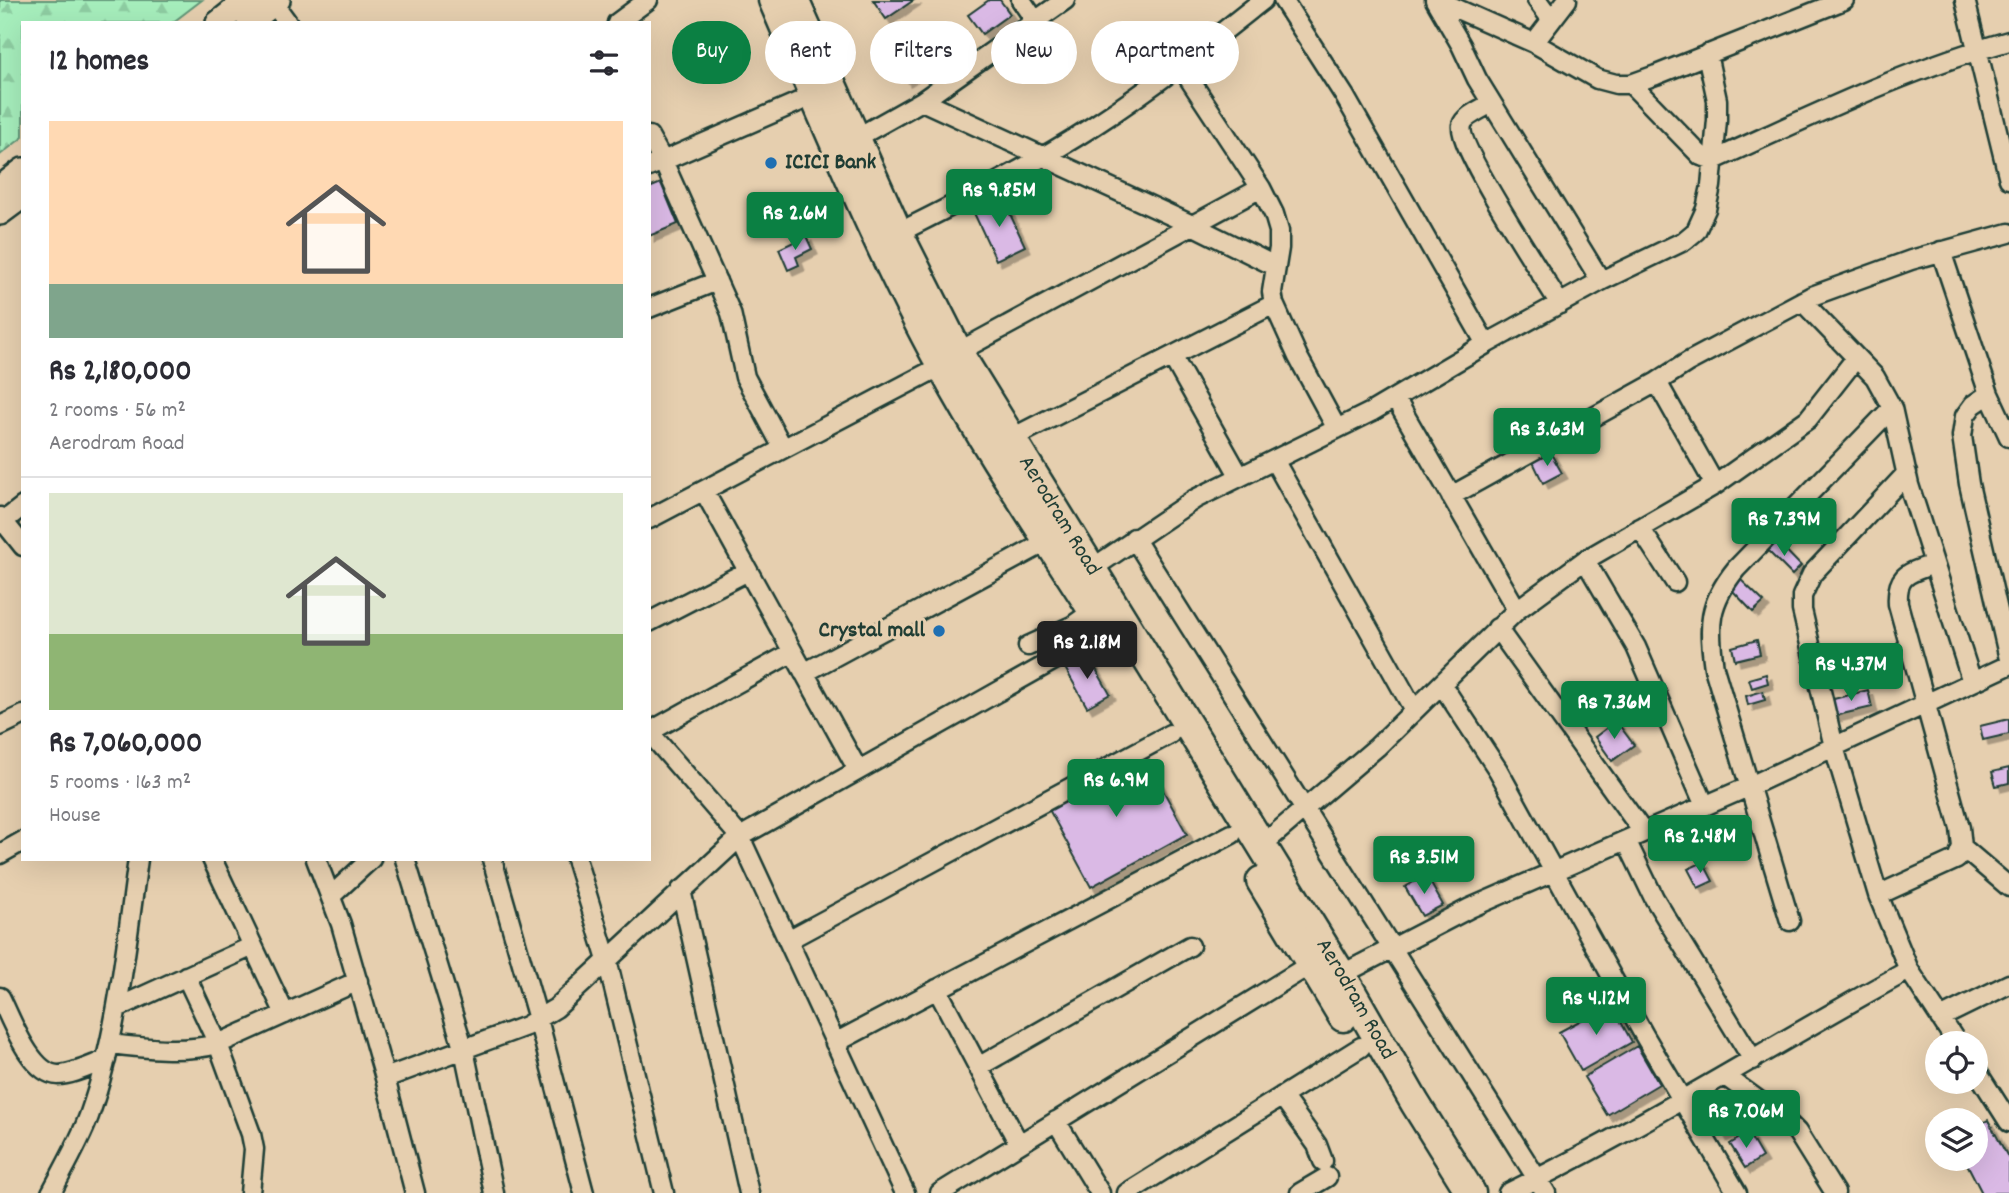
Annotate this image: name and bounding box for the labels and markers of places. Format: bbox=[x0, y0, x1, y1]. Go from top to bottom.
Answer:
place label: ICICI Bank bbox=[785, 147, 877, 180]
marker: ICICI Bank bbox=[763, 155, 779, 171]
pin: Rs 9.85M bbox=[927, 170, 1071, 229]
pin: Rs 2.6M bbox=[730, 192, 860, 252]
pin: Rs 3.63M bbox=[1475, 408, 1619, 468]
pin: Rs 7.39M bbox=[1712, 498, 1856, 558]
place label: Crystal mall bbox=[819, 615, 926, 648]
pin: Rs 2.18M bbox=[1015, 622, 1159, 681]
marker: Crystal mall bbox=[931, 623, 947, 639]
pin: Rs 4.37M bbox=[1779, 644, 1923, 703]
pin: Rs 7.36M bbox=[1542, 682, 1686, 741]
pin: Rs 6.9M bbox=[1051, 760, 1181, 819]
pin: Rs 2.48M bbox=[1628, 816, 1772, 875]
pin: Rs 3.51M bbox=[1352, 836, 1496, 896]
pin: Rs 4.12M bbox=[1524, 978, 1668, 1037]
pin: Rs 7.06M bbox=[1674, 1090, 1818, 1150]

